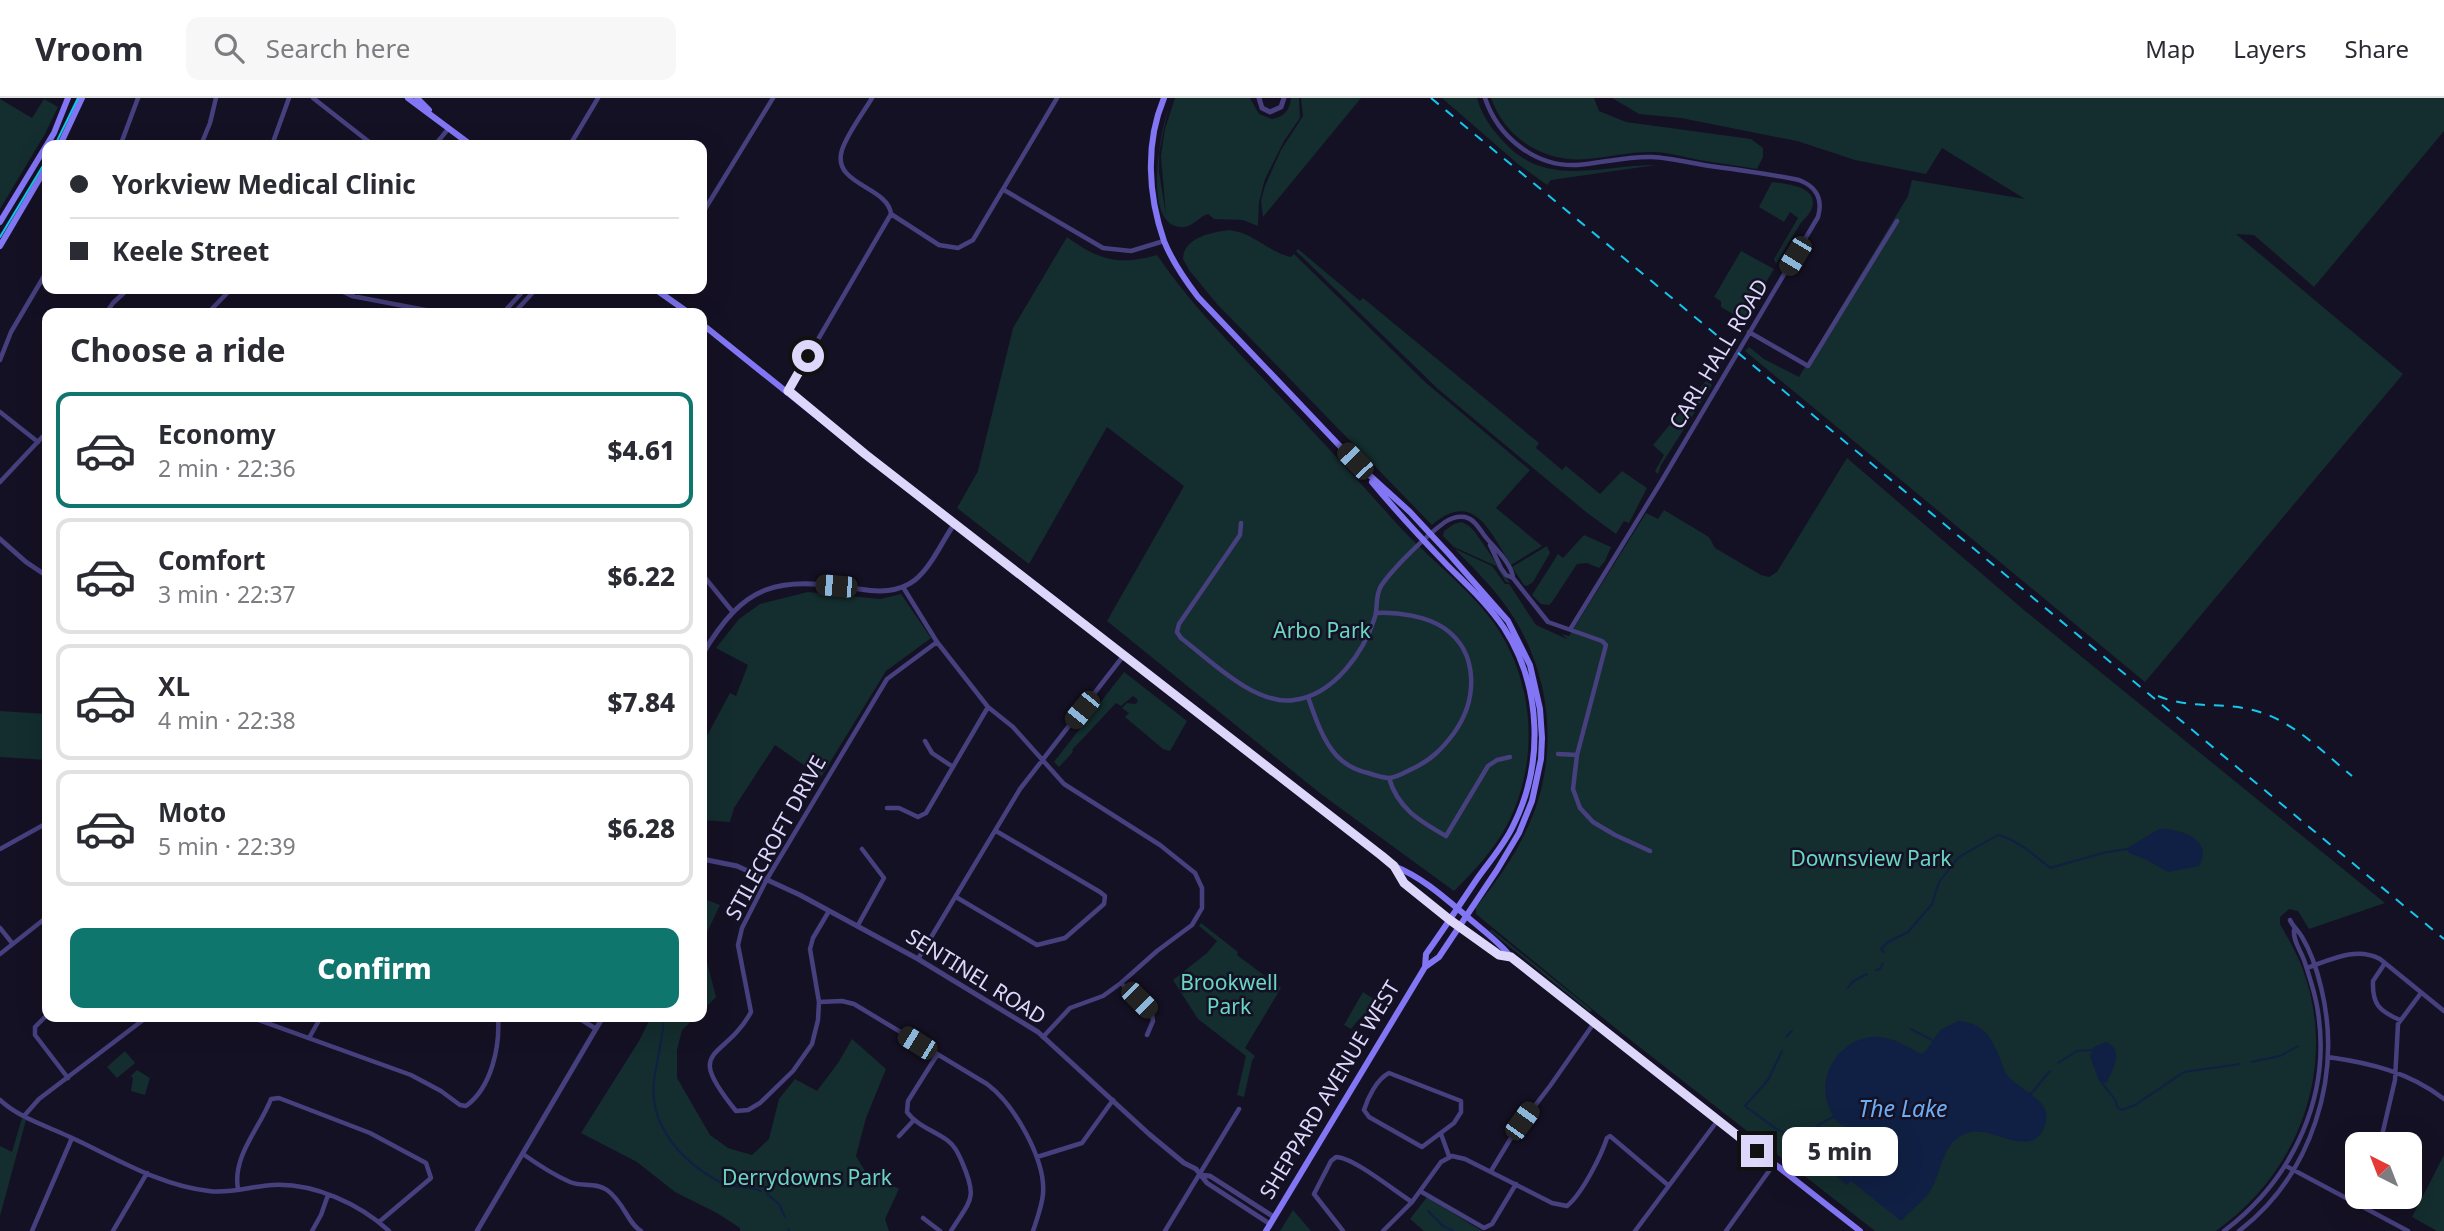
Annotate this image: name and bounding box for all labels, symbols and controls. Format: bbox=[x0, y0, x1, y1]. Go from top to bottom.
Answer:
search box bbox=[186, 17, 676, 80]
text: Vroom bbox=[35, 26, 144, 71]
icon: search bbox=[210, 29, 248, 67]
text: Search here bbox=[266, 30, 410, 66]
text: Map bbox=[2145, 32, 2195, 65]
text: Layers bbox=[2233, 32, 2307, 65]
text: Share bbox=[2345, 32, 2409, 65]
text: Yorkview Medical Clinic bbox=[112, 166, 416, 202]
text: Keele Street bbox=[112, 233, 269, 269]
car bbox=[1776, 233, 1815, 279]
street label: CARL HALL ROAD bbox=[1662, 273, 1774, 434]
text: Choose a ride bbox=[70, 328, 286, 371]
route start bbox=[792, 340, 824, 372]
text: Economy bbox=[158, 416, 276, 452]
icon: car bbox=[74, 419, 137, 482]
text: $4.61 bbox=[608, 432, 675, 468]
car bbox=[1333, 439, 1378, 483]
text: 2 min · 22:36 bbox=[158, 452, 296, 484]
text: Comfort bbox=[158, 542, 266, 578]
icon: car bbox=[74, 545, 137, 608]
text: $6.22 bbox=[608, 558, 675, 594]
car bbox=[815, 574, 858, 598]
text: 3 min · 22:37 bbox=[158, 578, 296, 610]
park label: Arbo Park bbox=[1273, 616, 1372, 644]
text: XL bbox=[158, 668, 190, 704]
icon: car bbox=[74, 671, 137, 734]
text: $7.84 bbox=[608, 684, 675, 720]
car bbox=[1061, 687, 1104, 733]
text: 4 min · 22:38 bbox=[158, 704, 296, 736]
street label: STILECROFT DRIVE bbox=[718, 750, 832, 925]
text: Moto bbox=[158, 794, 226, 830]
icon: car bbox=[74, 797, 137, 860]
text: $6.28 bbox=[608, 810, 675, 846]
text: 5 min · 22:39 bbox=[158, 830, 296, 862]
park label: Downsview Park bbox=[1790, 844, 1952, 872]
street label: SENTINEL ROAD bbox=[901, 922, 1052, 1030]
button: Confirm bbox=[70, 928, 679, 1008]
park label: Brookwell Park bbox=[1180, 968, 1278, 1020]
street label: SHEPPARD AVENUE WEST bbox=[1253, 975, 1406, 1204]
car bbox=[1117, 978, 1162, 1022]
car bbox=[894, 1023, 941, 1063]
water label: The Lake bbox=[1859, 1092, 1947, 1124]
car bbox=[1502, 1098, 1543, 1144]
callout: 5 min bbox=[1782, 1126, 1897, 1176]
north arrow bbox=[2345, 1132, 2422, 1209]
map controls bbox=[2345, 1132, 2422, 1209]
route end bbox=[1741, 1135, 1773, 1167]
text: 5 min bbox=[1808, 1135, 1872, 1167]
park label: Derrydowns Park bbox=[722, 1163, 893, 1191]

